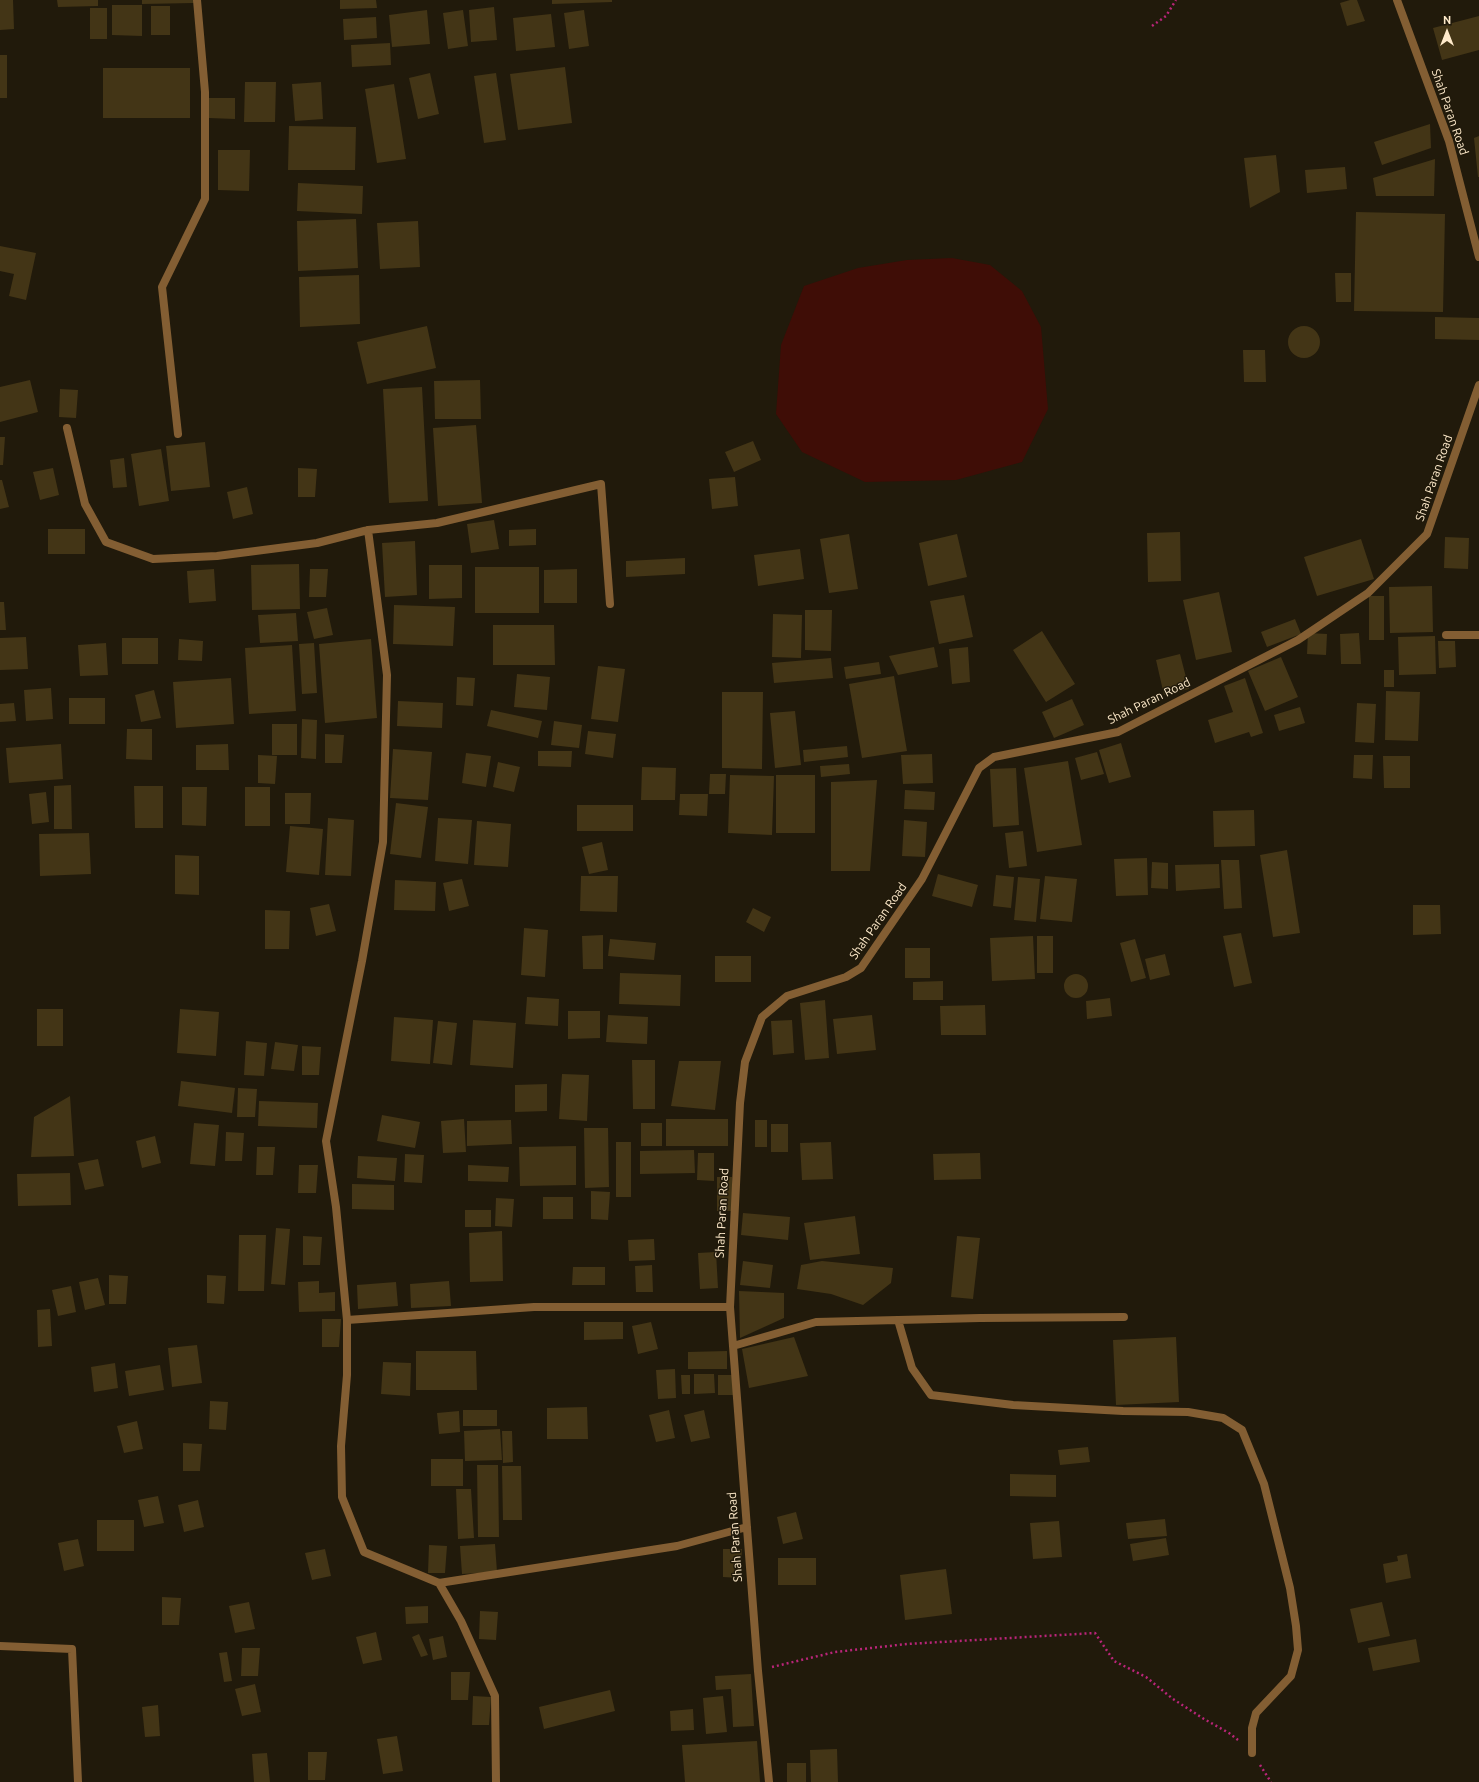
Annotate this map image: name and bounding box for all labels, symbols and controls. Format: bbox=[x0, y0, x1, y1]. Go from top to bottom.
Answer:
north arrow bbox=[1427, 12, 1467, 52]
text: N bbox=[1443, 14, 1451, 26]
street label: Shah Paran Road bbox=[1429, 67, 1471, 157]
street label: Shah Paran Road bbox=[1413, 433, 1455, 523]
street label: Shah Paran Road bbox=[1105, 675, 1193, 727]
street label: Shah Paran Road bbox=[846, 880, 910, 962]
street label: Shah Paran Road bbox=[712, 1168, 732, 1258]
street label: Shah Paran Road bbox=[725, 1492, 745, 1582]

